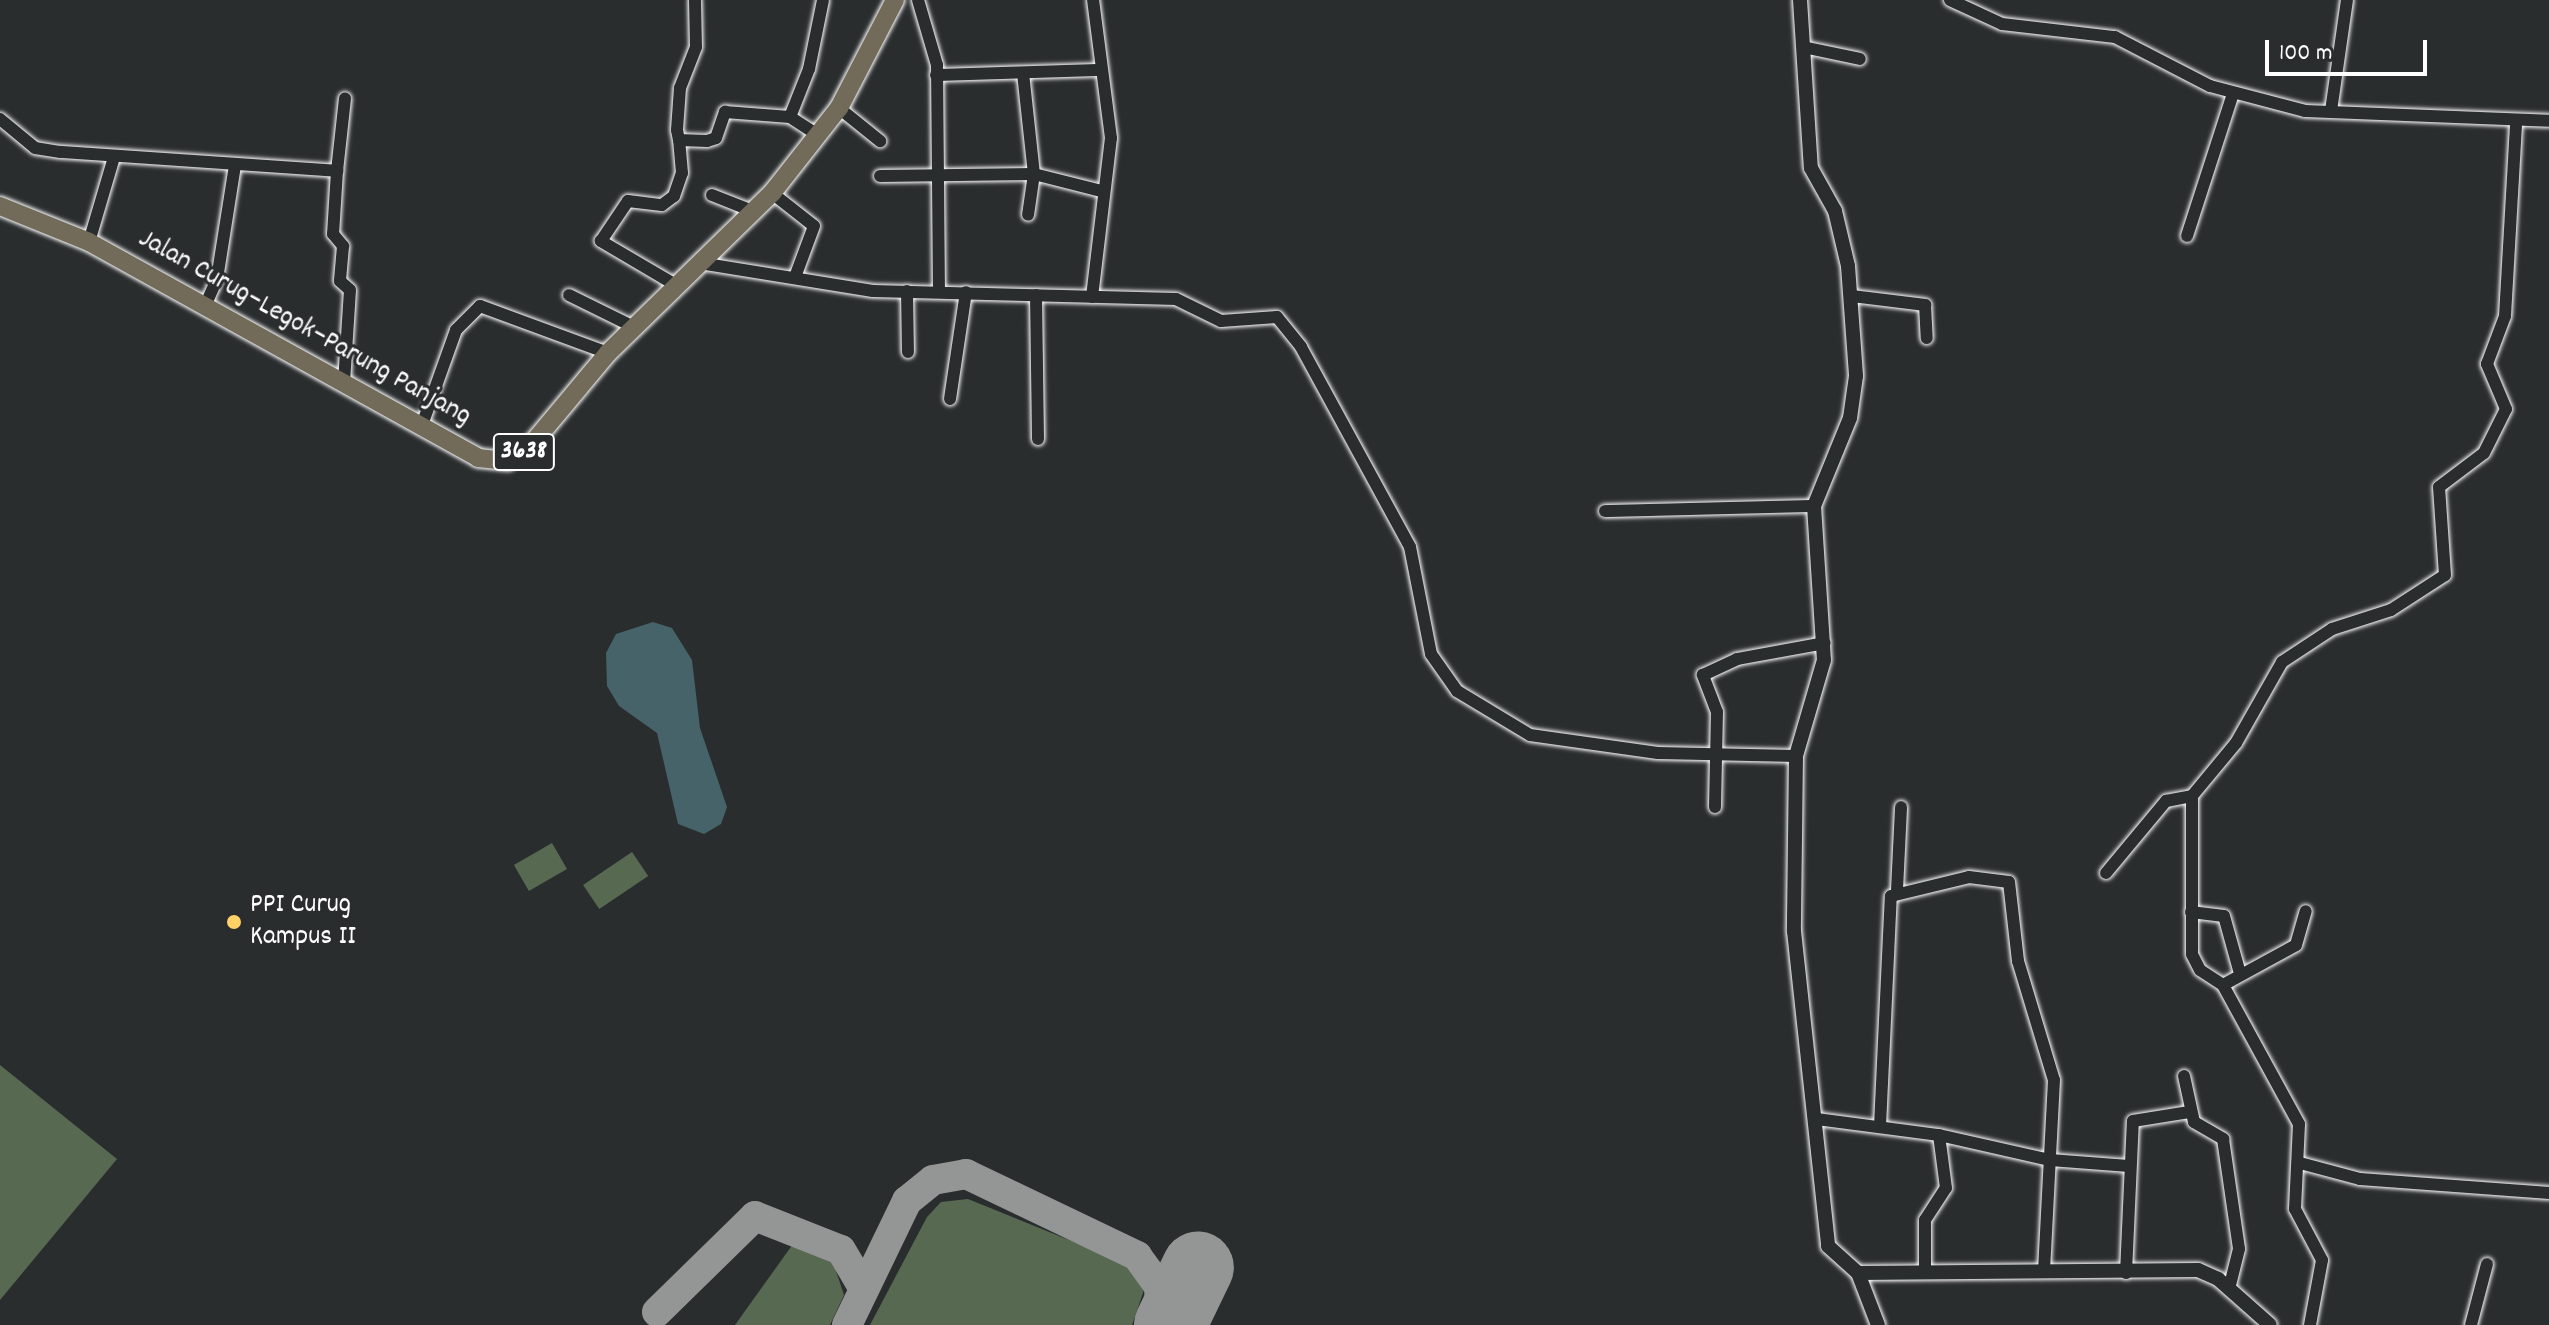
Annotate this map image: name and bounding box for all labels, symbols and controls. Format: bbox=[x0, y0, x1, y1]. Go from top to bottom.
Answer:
scale bar bbox=[2269, 24, 2431, 74]
text: 100 m bbox=[2279, 37, 2332, 71]
street label: Jalan Curug–Legok–Parung Panjang bbox=[132, 223, 476, 435]
road number: 3638 bbox=[492, 430, 556, 474]
place label: PPI Curug Kampus II bbox=[250, 889, 356, 955]
marker: PPI Curug Kampus II bbox=[225, 913, 243, 931]

